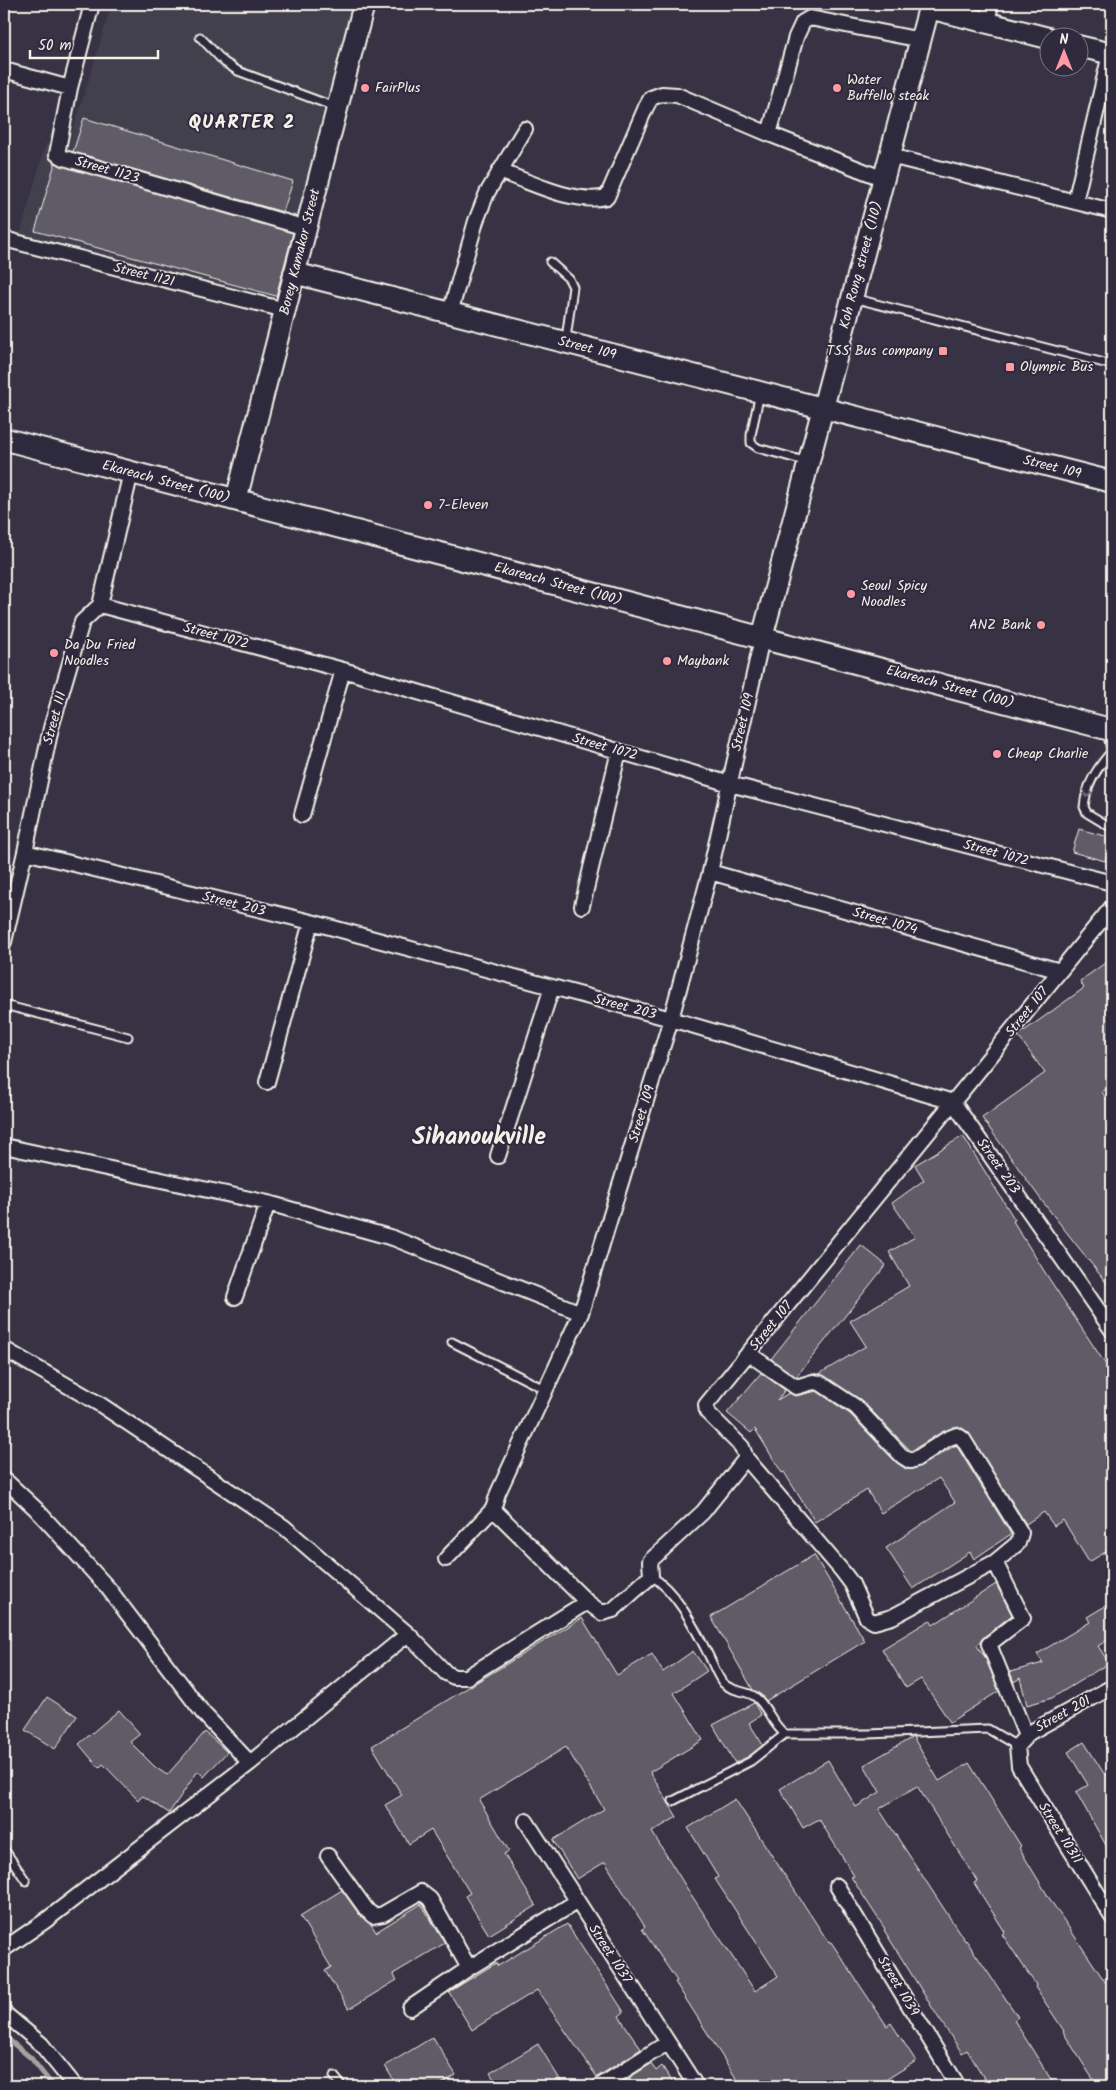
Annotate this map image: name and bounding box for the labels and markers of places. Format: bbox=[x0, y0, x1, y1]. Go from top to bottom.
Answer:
place label: Water Buffello steak bbox=[847, 69, 930, 107]
place label: FairPlus bbox=[375, 77, 421, 99]
marker: FairPlus bbox=[359, 82, 371, 94]
marker: Water Buffello steak bbox=[831, 82, 843, 94]
place label: TSS Bus company bbox=[827, 340, 933, 362]
marker: TSS Bus company bbox=[937, 345, 949, 357]
place label: Olympic Bus bbox=[1020, 356, 1093, 378]
marker: Olympic Bus bbox=[1004, 361, 1016, 373]
place label: 7-Eleven bbox=[438, 494, 488, 516]
marker: 7-Eleven bbox=[422, 499, 434, 511]
place label: Seoul Spicy Noodles bbox=[861, 575, 928, 613]
marker: Seoul Spicy Noodles bbox=[845, 588, 857, 600]
place label: ANZ Bank bbox=[969, 614, 1031, 636]
marker: ANZ Bank bbox=[1035, 619, 1047, 631]
place label: Da Du Fried Noodles bbox=[64, 634, 136, 672]
marker: Da Du Fried Noodles bbox=[48, 647, 60, 659]
place label: Maybank bbox=[677, 650, 730, 672]
marker: Maybank bbox=[661, 655, 673, 667]
place label: Cheap Charlie bbox=[1007, 743, 1089, 765]
marker: Cheap Charlie bbox=[991, 748, 1003, 760]

